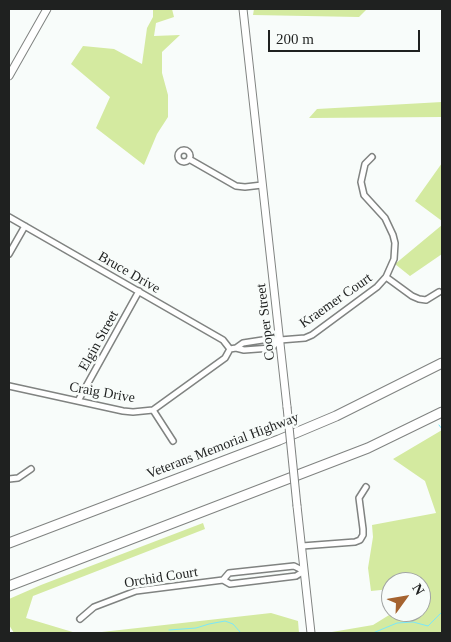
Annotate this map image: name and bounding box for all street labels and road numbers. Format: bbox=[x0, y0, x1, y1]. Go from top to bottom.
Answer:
street label: Bruce Drive bbox=[95, 249, 163, 297]
street label: Kraemer Court bbox=[297, 270, 375, 332]
street label: Cooper Street bbox=[253, 283, 279, 361]
street label: Elgin Street bbox=[76, 308, 122, 374]
street label: Craig Drive bbox=[68, 379, 136, 407]
street label: Veterans Memorial Highway bbox=[144, 409, 302, 483]
street label: Orchid Court bbox=[123, 564, 199, 592]

